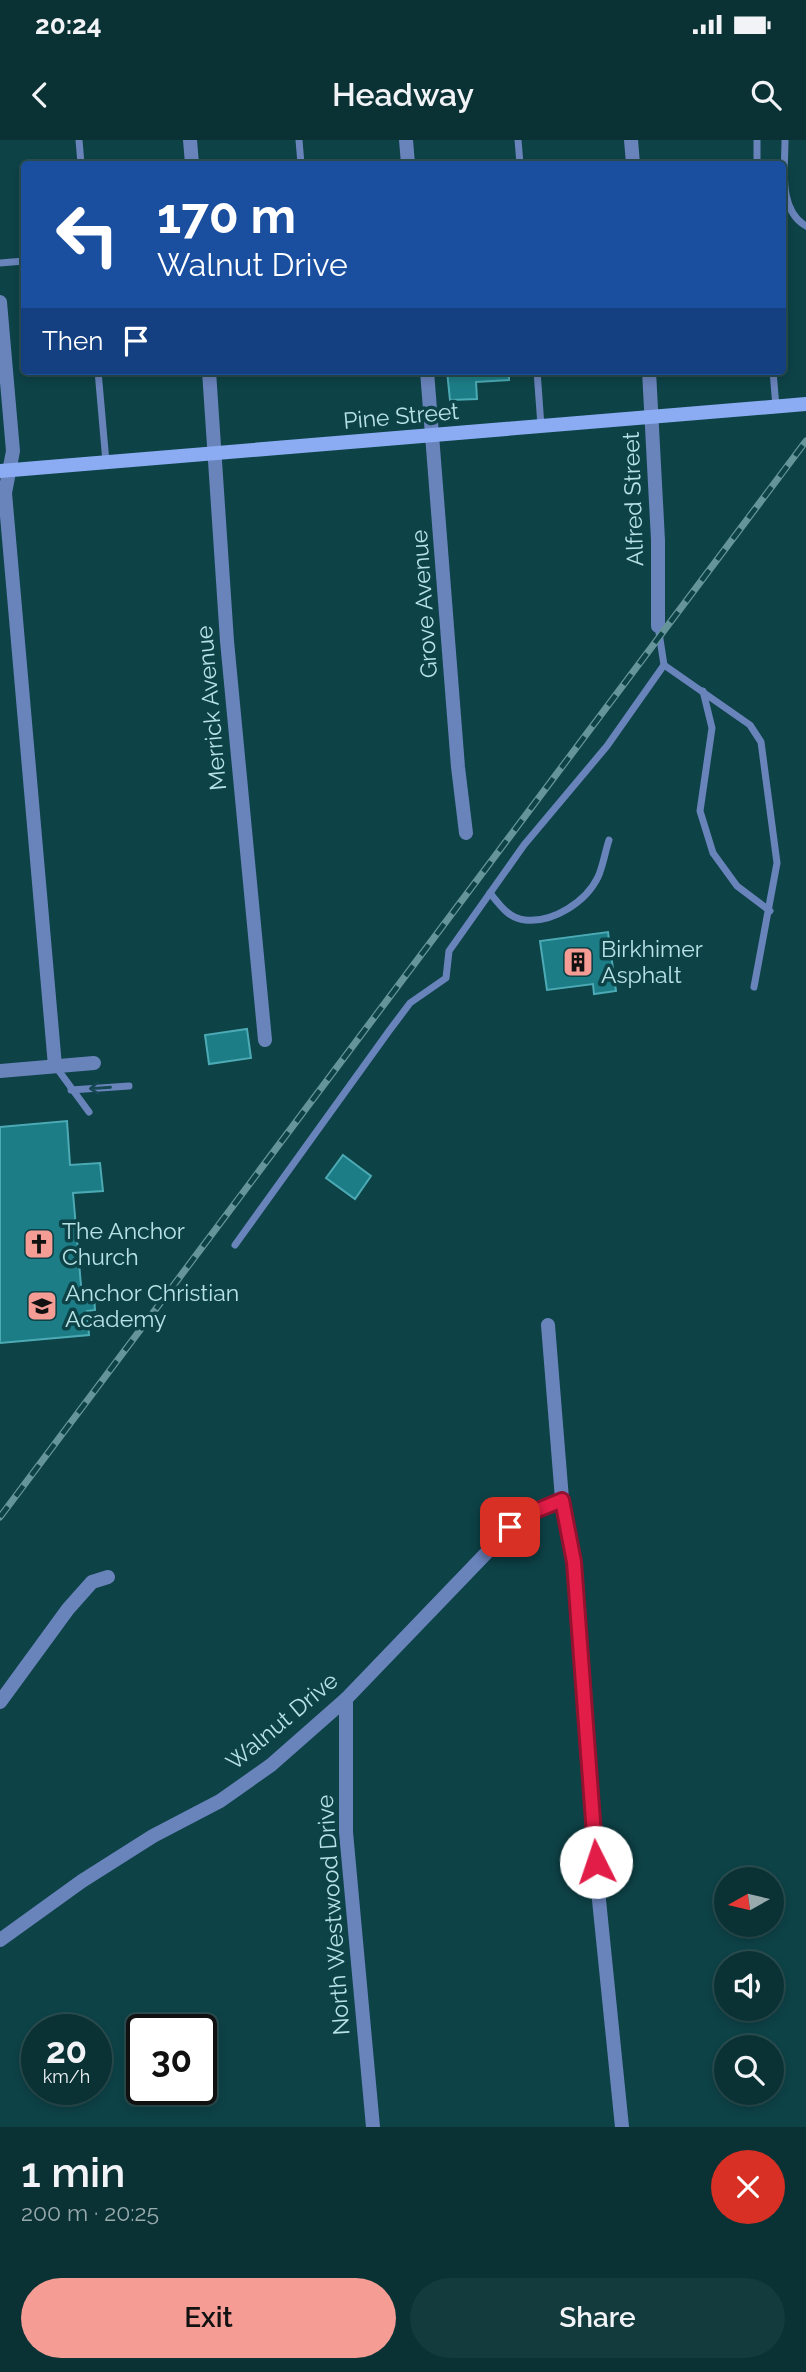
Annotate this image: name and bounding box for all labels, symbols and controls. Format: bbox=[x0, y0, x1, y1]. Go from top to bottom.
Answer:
text: 20:24 bbox=[35, 10, 102, 40]
icon: back bbox=[21, 76, 59, 114]
text: Headway bbox=[332, 76, 474, 113]
icon: search bbox=[747, 76, 785, 114]
text: 170 m bbox=[157, 187, 296, 244]
icon: left bbox=[42, 189, 133, 280]
text: Walnut Drive bbox=[157, 246, 348, 283]
icon: arrive bbox=[117, 322, 155, 360]
text: Then bbox=[42, 326, 103, 356]
street label: Pine Street bbox=[342, 397, 460, 434]
street label: Alfred Street bbox=[617, 431, 648, 567]
street label: Grove Avenue bbox=[405, 529, 442, 679]
street label: Merrick Avenue bbox=[190, 625, 231, 792]
place label: Birkhimer Asphalt bbox=[601, 935, 703, 988]
building icon: Birkhimer Asphalt bbox=[561, 945, 595, 979]
one-way arrow bbox=[89, 1082, 112, 1095]
place label: The Anchor Church bbox=[62, 1217, 185, 1270]
church icon: The Anchor Church bbox=[22, 1227, 56, 1261]
place label: Anchor Christian Academy bbox=[65, 1279, 239, 1332]
school or university icon: Anchor Christian Academy bbox=[25, 1289, 59, 1323]
pin bbox=[480, 1497, 540, 1557]
icon: arrive bbox=[491, 1508, 529, 1546]
street label: Walnut Drive bbox=[220, 1666, 343, 1775]
street label: North Westwood Drive bbox=[311, 1794, 354, 2036]
position arrow bbox=[559, 1825, 633, 1899]
north arrow bbox=[714, 1867, 784, 1937]
map controls bbox=[714, 1867, 784, 2105]
button: sound bbox=[714, 1951, 784, 2021]
speed limit sign: 30 bbox=[126, 2014, 217, 2105]
text: 20 bbox=[46, 2030, 87, 2071]
button: search bbox=[714, 2035, 784, 2105]
text: km/h bbox=[43, 2066, 90, 2087]
text: 1 min bbox=[21, 2148, 125, 2197]
button: close bbox=[711, 2150, 785, 2224]
text: 200 m · 20:25 bbox=[21, 2199, 159, 2226]
button: Exit bbox=[21, 2278, 396, 2358]
button: Share bbox=[410, 2278, 785, 2358]

